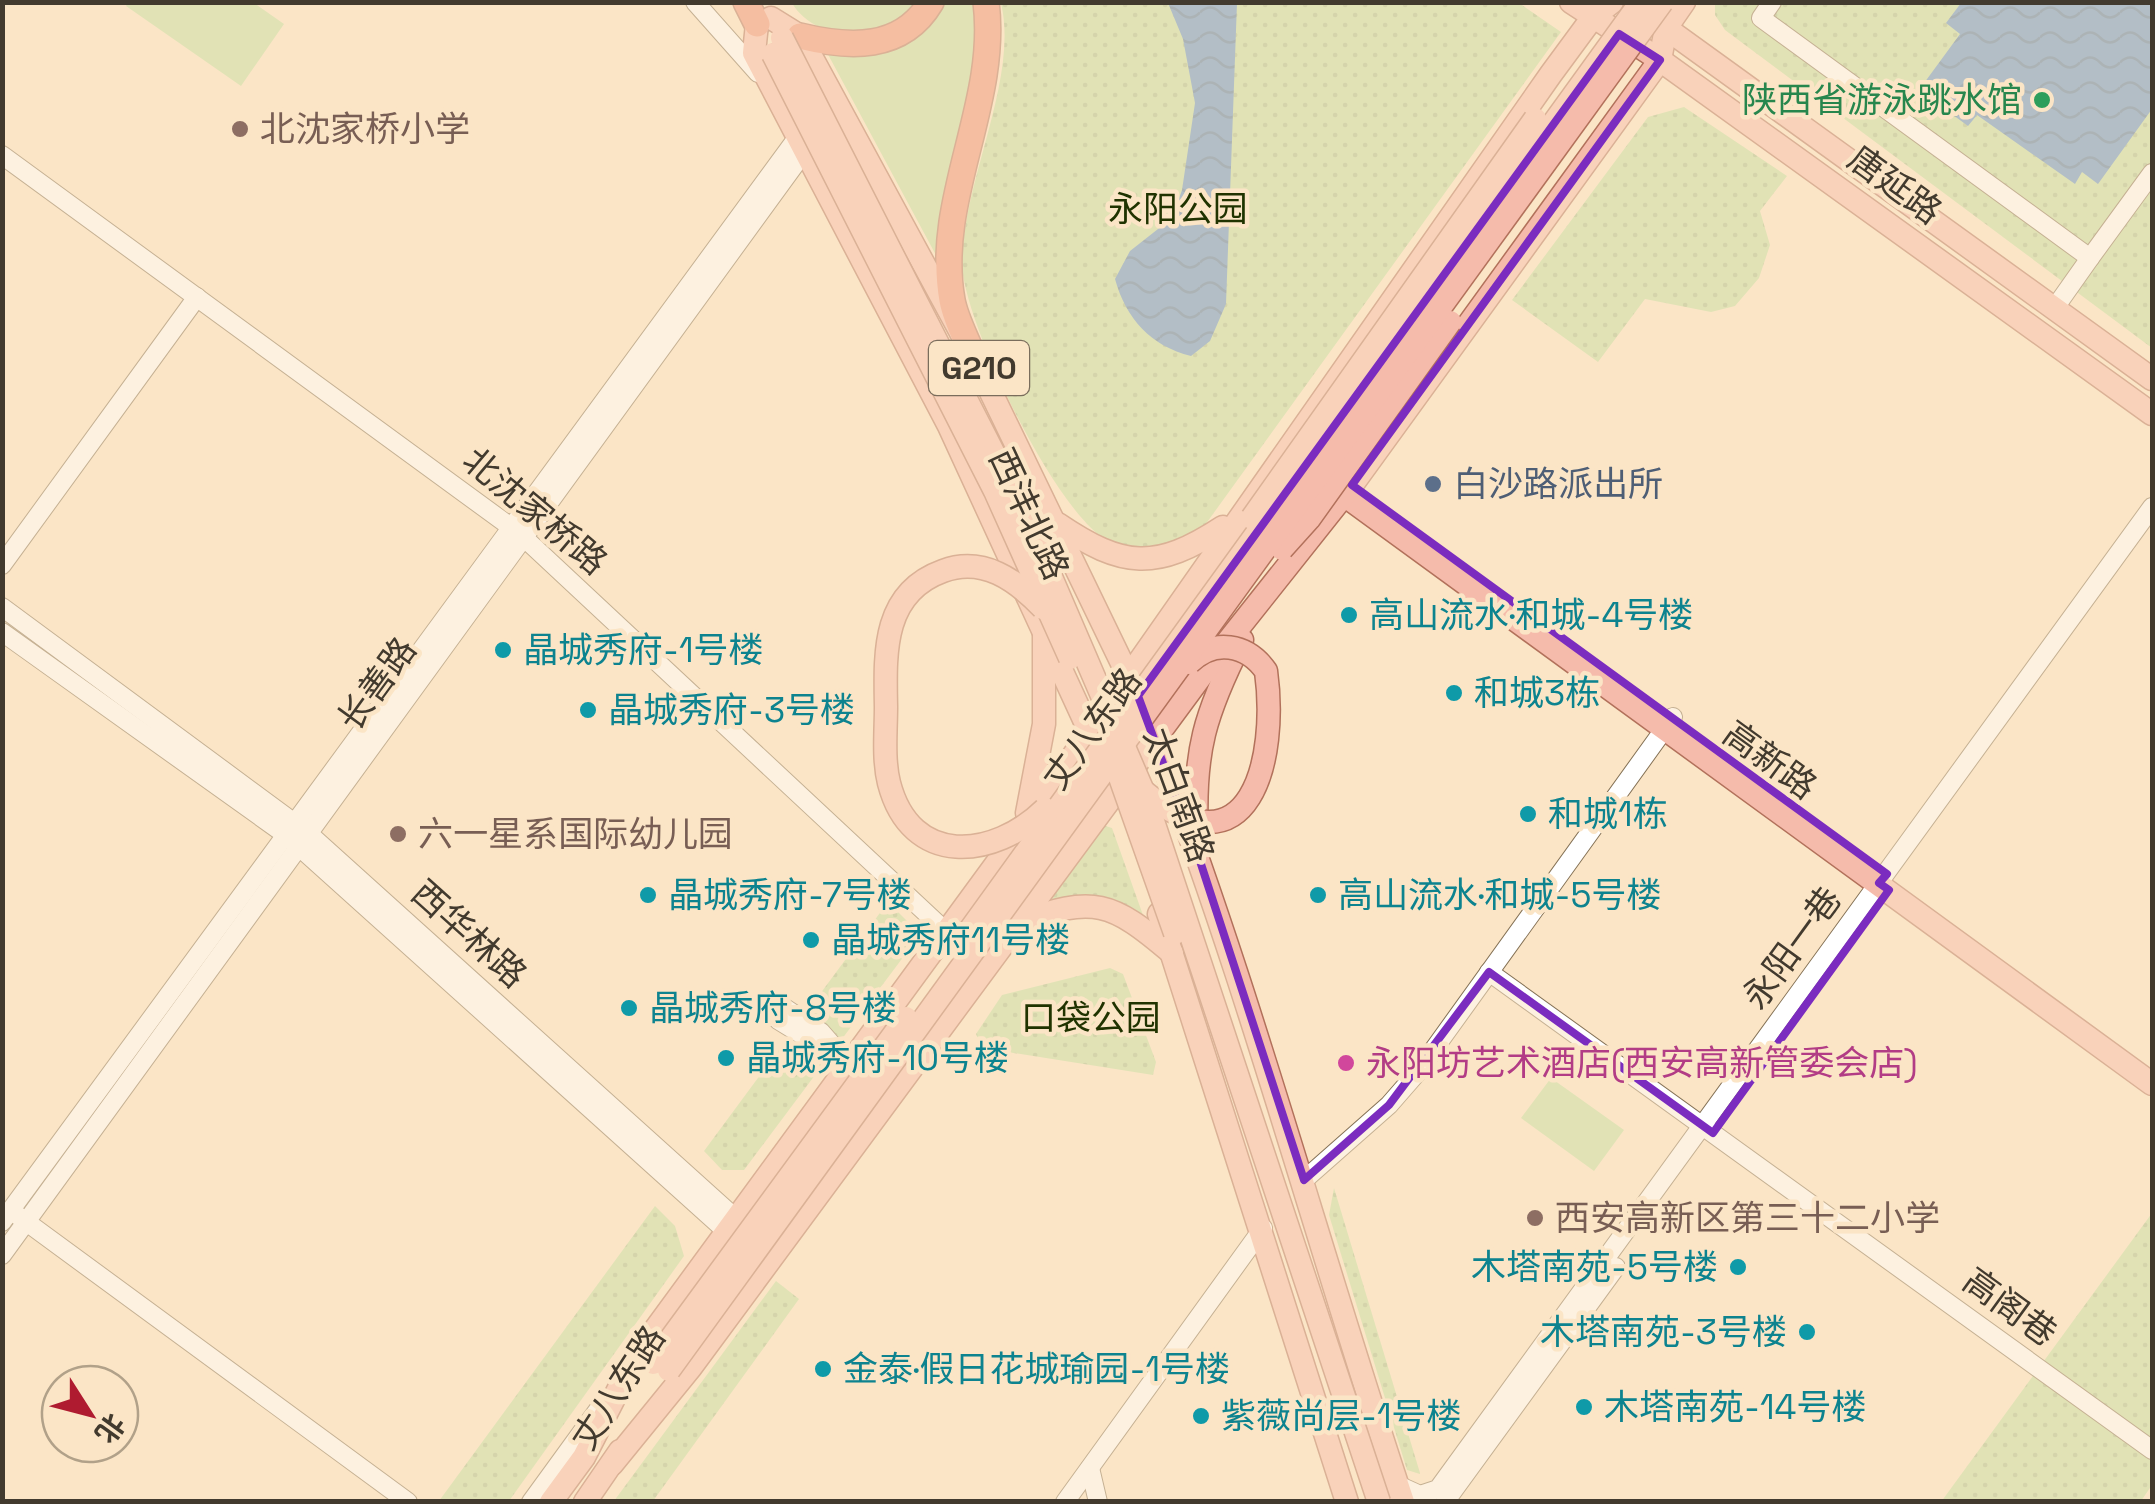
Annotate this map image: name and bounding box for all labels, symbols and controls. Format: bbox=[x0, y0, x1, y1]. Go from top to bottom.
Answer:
place label: 陕西省游泳跳水馆 bbox=[1742, 78, 2022, 122]
marker: 陕西省游泳跳水馆 bbox=[2031, 89, 2053, 111]
place label: 北沈家桥小学 bbox=[260, 107, 470, 151]
marker: 北沈家桥小学 bbox=[229, 118, 251, 140]
street label: 唐延路 bbox=[1840, 136, 1950, 234]
park label: 永阳公园 bbox=[1108, 187, 1248, 231]
road number: G210 bbox=[929, 341, 1029, 395]
street label: 北沈家桥路 bbox=[454, 438, 616, 584]
street label: 西沣北路 bbox=[979, 441, 1079, 587]
place label: 白沙路派出所 bbox=[1453, 462, 1663, 506]
marker: 白沙路派出所 bbox=[1422, 473, 1444, 495]
place label: 高山流水·和城-4号楼 bbox=[1369, 593, 1693, 637]
marker: 高山流水·和城-4号楼 bbox=[1338, 604, 1360, 626]
place label: 晶城秀府-1号楼 bbox=[523, 628, 764, 672]
street label: 长善路 bbox=[328, 629, 426, 739]
marker: 晶城秀府-1号楼 bbox=[492, 639, 514, 661]
street label: 丈八东路 bbox=[1033, 659, 1151, 799]
place label: 和城3栋 bbox=[1474, 671, 1600, 715]
marker: 和城3栋 bbox=[1443, 682, 1465, 704]
place label: 晶城秀府-3号楼 bbox=[608, 688, 855, 732]
marker: 晶城秀府-3号楼 bbox=[577, 699, 599, 721]
street label: 高新路 bbox=[1715, 711, 1825, 809]
street label: 太白南路 bbox=[1134, 722, 1224, 868]
place label: 和城1栋 bbox=[1548, 792, 1668, 836]
marker: 和城1栋 bbox=[1517, 803, 1539, 825]
place label: 六一星系国际幼儿园 bbox=[418, 812, 733, 856]
marker: 六一星系国际幼儿园 bbox=[387, 823, 409, 845]
street label: 西华林路 bbox=[402, 871, 536, 997]
place label: 晶城秀府-7号楼 bbox=[668, 873, 912, 917]
place label: 高山流水·和城-5号楼 bbox=[1338, 873, 1661, 917]
street label: 永阳一巷 bbox=[1733, 878, 1851, 1018]
marker: 晶城秀府-7号楼 bbox=[637, 884, 659, 906]
marker: 高山流水·和城-5号楼 bbox=[1307, 884, 1329, 906]
place label: 晶城秀府11号楼 bbox=[831, 918, 1070, 962]
marker: 晶城秀府11号楼 bbox=[800, 929, 822, 951]
place label: 晶城秀府-8号楼 bbox=[649, 986, 897, 1030]
park label: 口袋公园 bbox=[1021, 996, 1161, 1040]
marker: 晶城秀府-8号楼 bbox=[618, 997, 640, 1019]
place label: 晶城秀府-10号楼 bbox=[746, 1036, 1009, 1080]
place label: 永阳坊艺术酒店(西安高新管委会店) bbox=[1366, 1041, 1917, 1085]
marker: 晶城秀府-10号楼 bbox=[715, 1047, 737, 1069]
marker: 永阳坊艺术酒店(西安高新管委会店) bbox=[1335, 1052, 1357, 1074]
place label: 西安高新区第三十二小学 bbox=[1555, 1196, 1940, 1240]
marker: 西安高新区第三十二小学 bbox=[1524, 1207, 1546, 1229]
place label: 木塔南苑-5号楼 bbox=[1471, 1245, 1718, 1289]
marker: 木塔南苑-5号楼 bbox=[1727, 1256, 1749, 1278]
street label: 高阁巷 bbox=[1955, 1258, 2065, 1356]
place label: 木塔南苑-3号楼 bbox=[1540, 1310, 1787, 1354]
street label: 丈八东路 bbox=[561, 1317, 675, 1459]
marker: 木塔南苑-3号楼 bbox=[1796, 1321, 1818, 1343]
place label: 金泰·假日花城瑜园-1号楼 bbox=[843, 1347, 1230, 1391]
marker: 金泰·假日花城瑜园-1号楼 bbox=[812, 1358, 834, 1380]
north arrow bbox=[40, 1364, 140, 1464]
place label: 木塔南苑-14号楼 bbox=[1604, 1385, 1866, 1429]
place label: 紫薇尚层-1号楼 bbox=[1221, 1394, 1462, 1438]
marker: 木塔南苑-14号楼 bbox=[1573, 1396, 1595, 1418]
marker: 紫薇尚层-1号楼 bbox=[1190, 1405, 1212, 1427]
text: 北 bbox=[87, 1407, 133, 1451]

